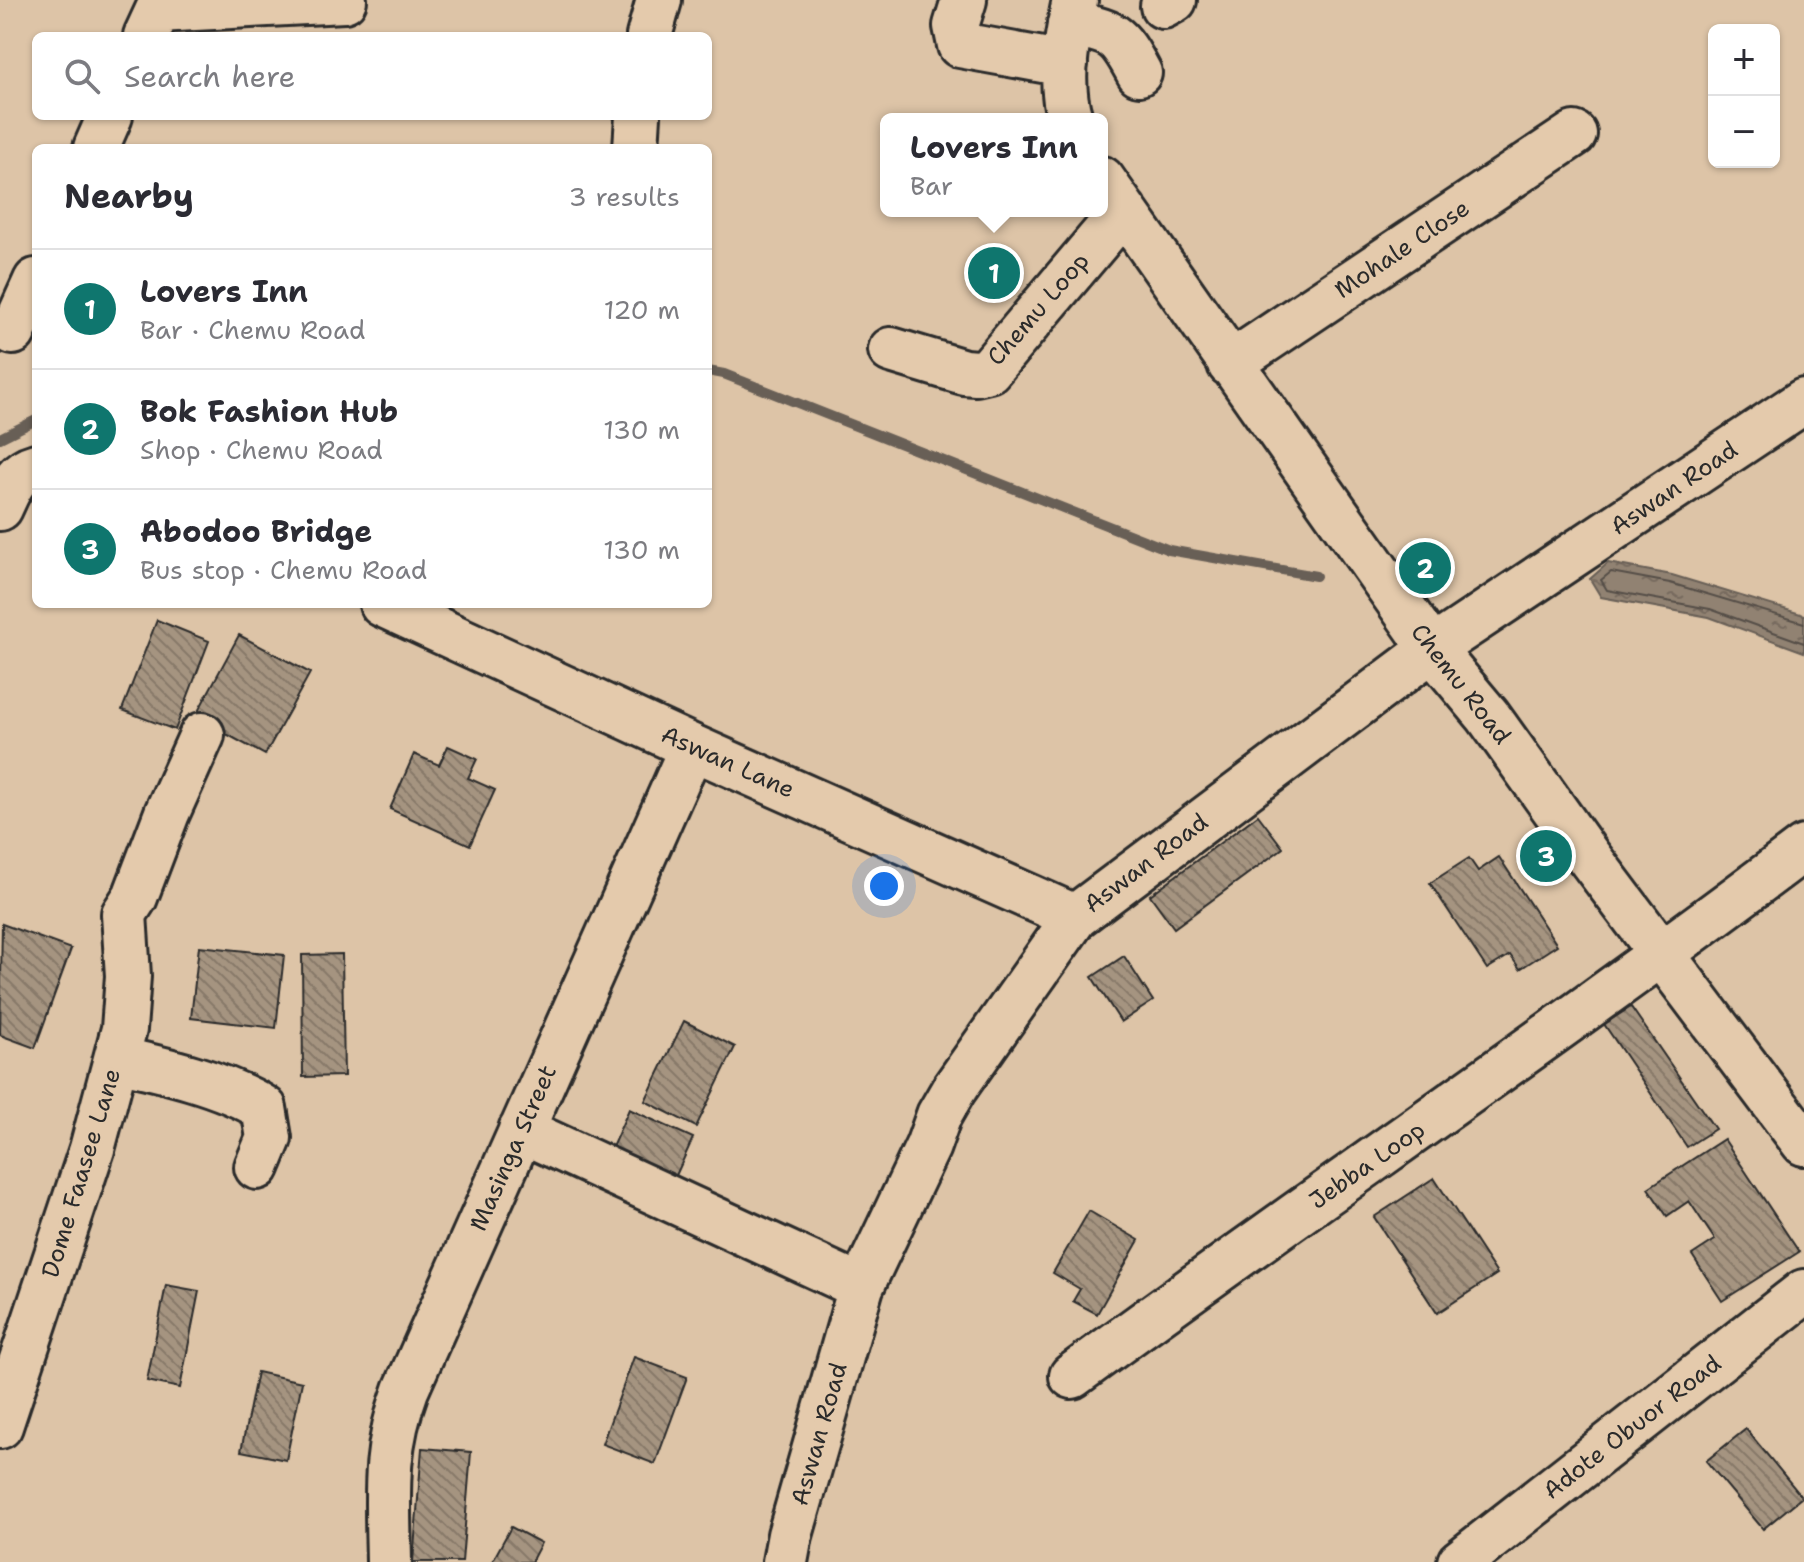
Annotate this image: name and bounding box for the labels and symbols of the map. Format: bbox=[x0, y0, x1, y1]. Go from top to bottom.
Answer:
street label: Mohale Close bbox=[1328, 192, 1476, 306]
pin: 1 bbox=[968, 243, 1020, 303]
street label: Chemu Loop bbox=[980, 246, 1096, 372]
street label: Aswan Road bbox=[1604, 434, 1744, 542]
pin: 2 bbox=[1399, 538, 1451, 598]
street label: Chemu Road bbox=[1404, 617, 1518, 751]
street label: Aswan Lane bbox=[656, 718, 800, 806]
street label: Aswan Road bbox=[1078, 806, 1214, 920]
pin: 3 bbox=[1520, 826, 1572, 886]
your location bbox=[864, 866, 904, 906]
street label: Masinga Street bbox=[462, 1060, 564, 1236]
street label: Dome Faasee Lane bbox=[34, 1065, 128, 1281]
street label: Jebba Loop bbox=[1303, 1113, 1431, 1217]
street label: Adote Obuor Road bbox=[1536, 1347, 1728, 1507]
street label: Aswan Road bbox=[783, 1359, 855, 1509]

